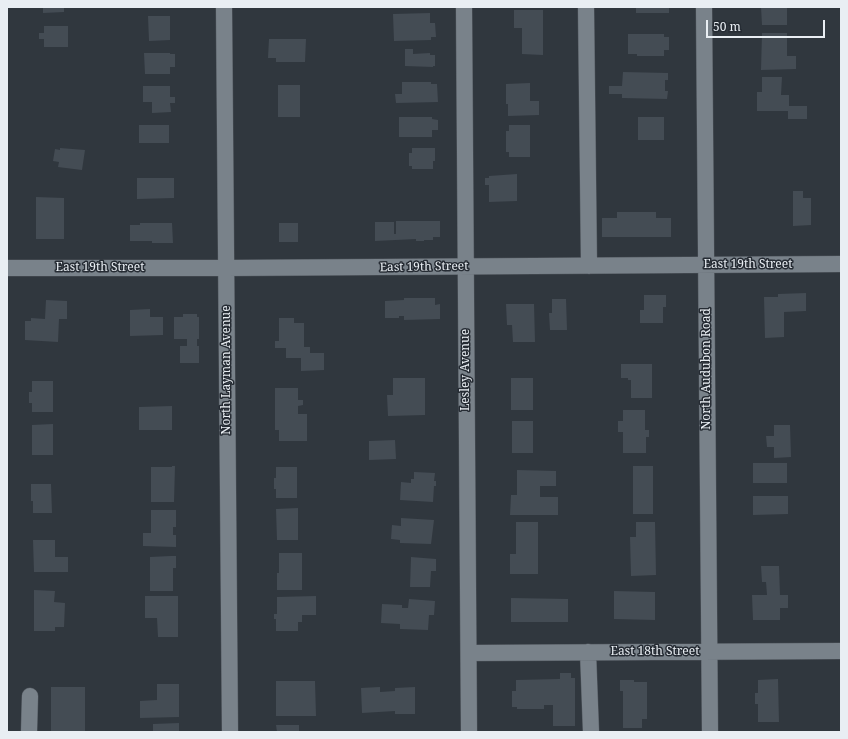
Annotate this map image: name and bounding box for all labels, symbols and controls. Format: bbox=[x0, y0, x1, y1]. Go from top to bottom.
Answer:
scale bar bbox=[708, 12, 827, 38]
text: 50 m bbox=[713, 18, 741, 35]
street label: East 19th Street bbox=[704, 258, 792, 272]
street label: East 19th Street bbox=[379, 259, 469, 275]
street label: East 19th Street bbox=[56, 261, 144, 275]
street label: North Layman Avenue bbox=[220, 305, 234, 435]
street label: North Audubon Road bbox=[700, 308, 714, 430]
street label: Lesley Avenue bbox=[459, 329, 473, 411]
street label: East 18th Street bbox=[611, 645, 699, 659]

